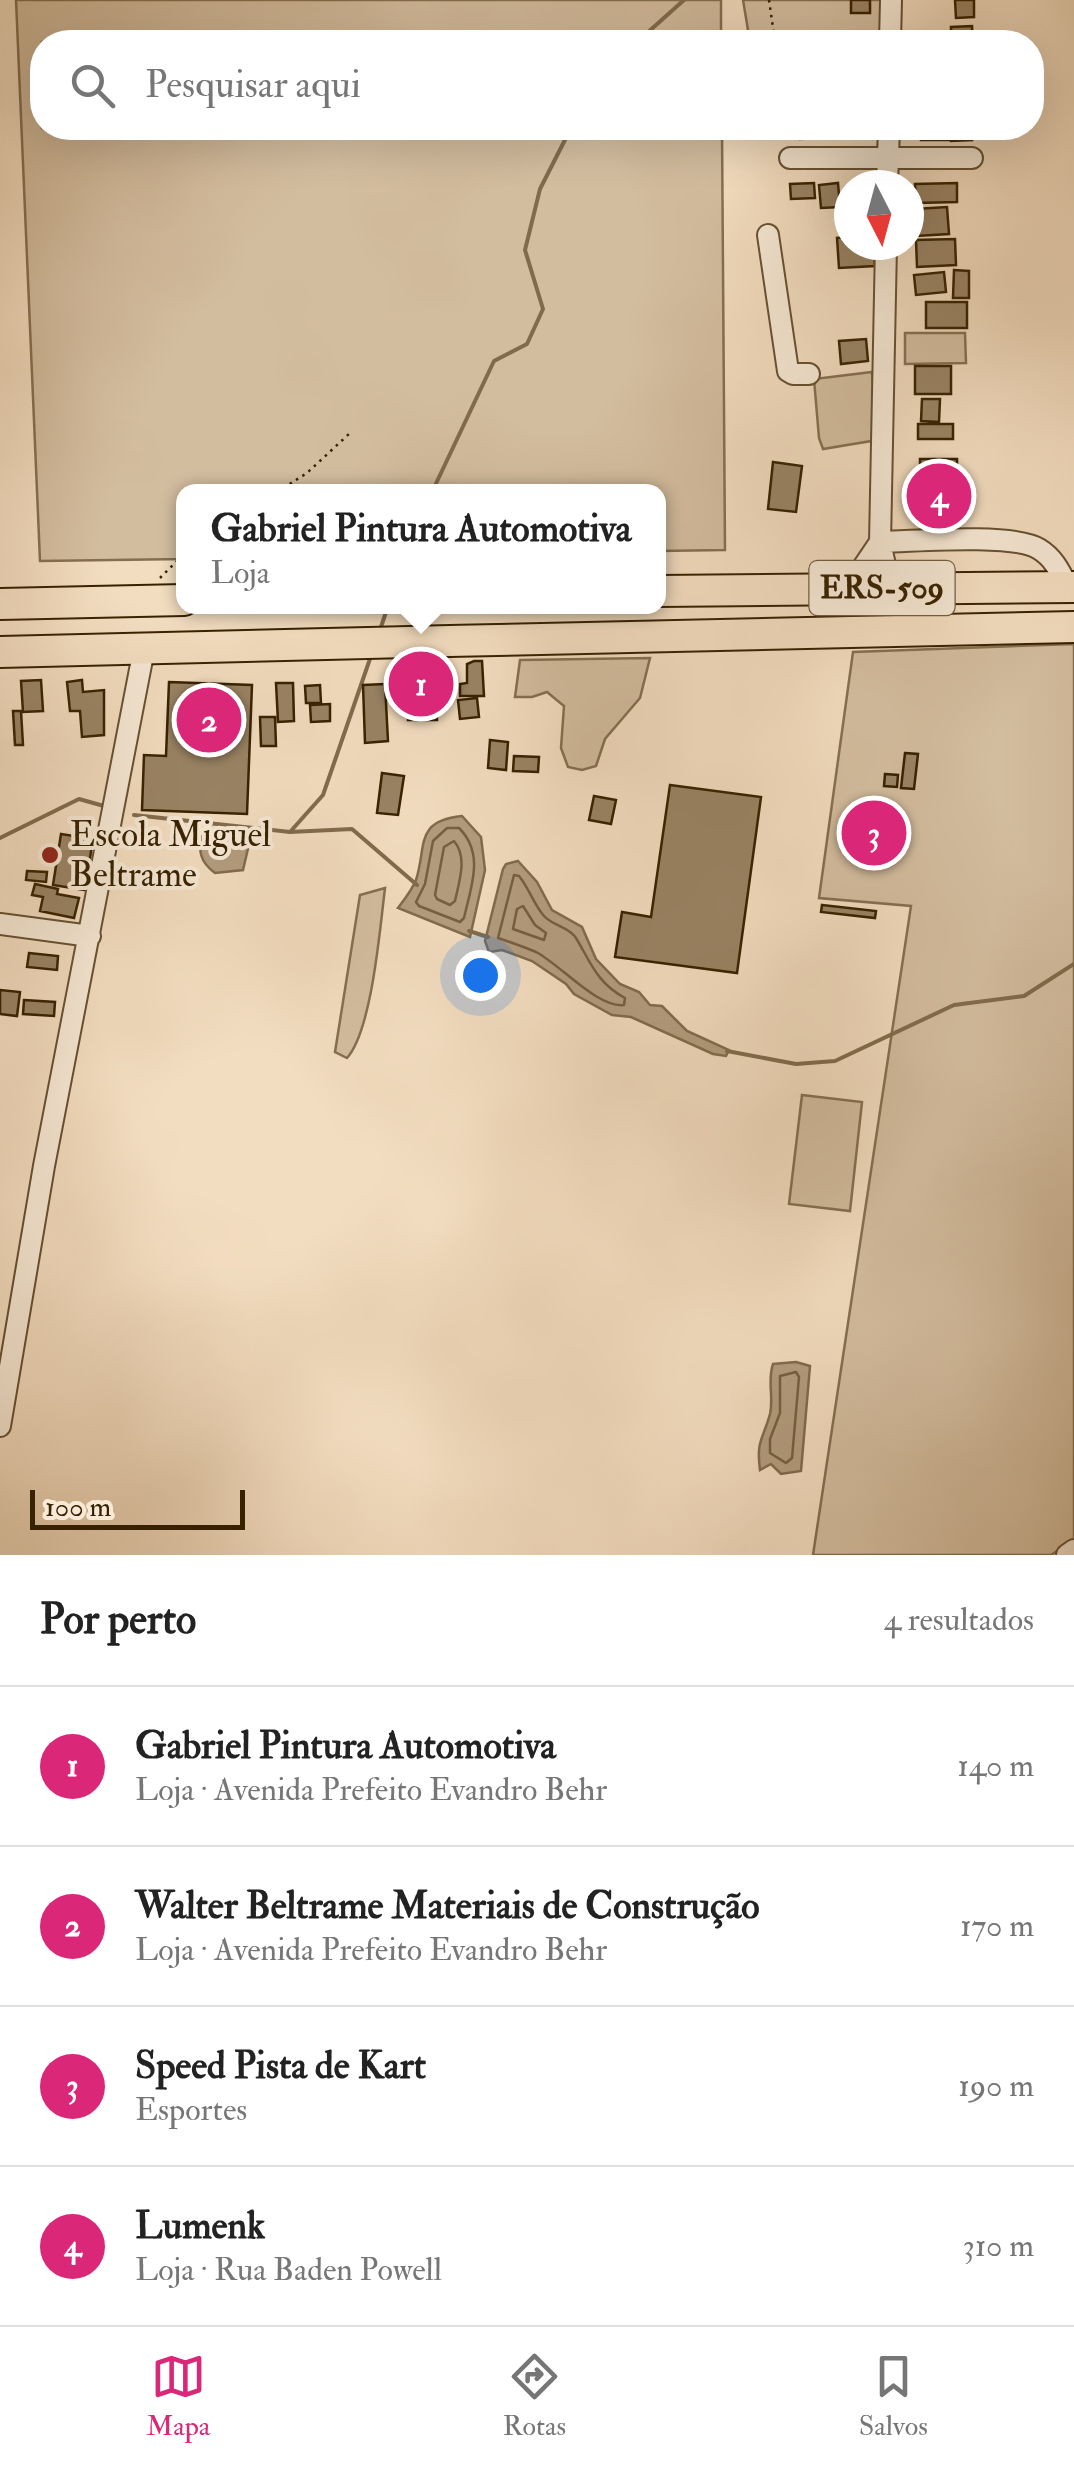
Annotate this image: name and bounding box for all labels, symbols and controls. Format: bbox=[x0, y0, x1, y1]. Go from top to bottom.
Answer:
search box bbox=[30, 30, 1044, 140]
icon: search bbox=[65, 58, 120, 113]
text: Pesquisar aqui bbox=[145, 61, 361, 109]
north arrow bbox=[834, 170, 924, 260]
pin: 4 bbox=[906, 458, 972, 534]
popup bbox=[176, 484, 666, 614]
text: Gabriel Pintura Automotiva bbox=[211, 505, 631, 553]
text: Loja bbox=[211, 553, 270, 593]
road number: ERS-509 bbox=[810, 561, 954, 615]
pin: 1 bbox=[388, 646, 454, 722]
pin: 2 bbox=[176, 682, 242, 758]
pin: 3 bbox=[842, 796, 906, 870]
place label: Escola Miguel Beltrame bbox=[70, 813, 271, 897]
marker: Escola Miguel Beltrame bbox=[39, 844, 61, 866]
your location bbox=[455, 950, 506, 1001]
scale bar bbox=[30, 1485, 245, 1530]
text: 100 m bbox=[45, 1490, 111, 1525]
text: Por perto bbox=[40, 1594, 196, 1646]
text: 4 resultados bbox=[884, 1600, 1034, 1640]
text: Gabriel Pintura Automotiva bbox=[135, 1722, 556, 1770]
text: 1 bbox=[67, 1746, 78, 1786]
text: 140 m bbox=[957, 1746, 1034, 1786]
text: Loja · Avenida Prefeito Evandro Behr bbox=[135, 1770, 607, 1810]
text: Walter Beltrame Materiais de Construção bbox=[135, 1882, 760, 1930]
text: 2 bbox=[64, 1906, 81, 1946]
text: 170 m bbox=[960, 1906, 1034, 1946]
text: Loja · Avenida Prefeito Evandro Behr bbox=[135, 1930, 607, 1970]
text: Speed Pista de Kart bbox=[135, 2042, 426, 2090]
text: 3 bbox=[66, 2066, 79, 2106]
text: 190 m bbox=[958, 2066, 1034, 2106]
text: Esportes bbox=[135, 2090, 247, 2130]
text: Lumenk bbox=[135, 2202, 265, 2250]
text: 4 bbox=[64, 2226, 81, 2266]
text: 310 m bbox=[963, 2226, 1034, 2266]
text: Loja · Rua Baden Powell bbox=[135, 2250, 442, 2290]
tab: Mapa bbox=[146, 2349, 210, 2444]
tab: Rotas bbox=[503, 2349, 566, 2444]
tab: Salvos bbox=[859, 2349, 928, 2444]

